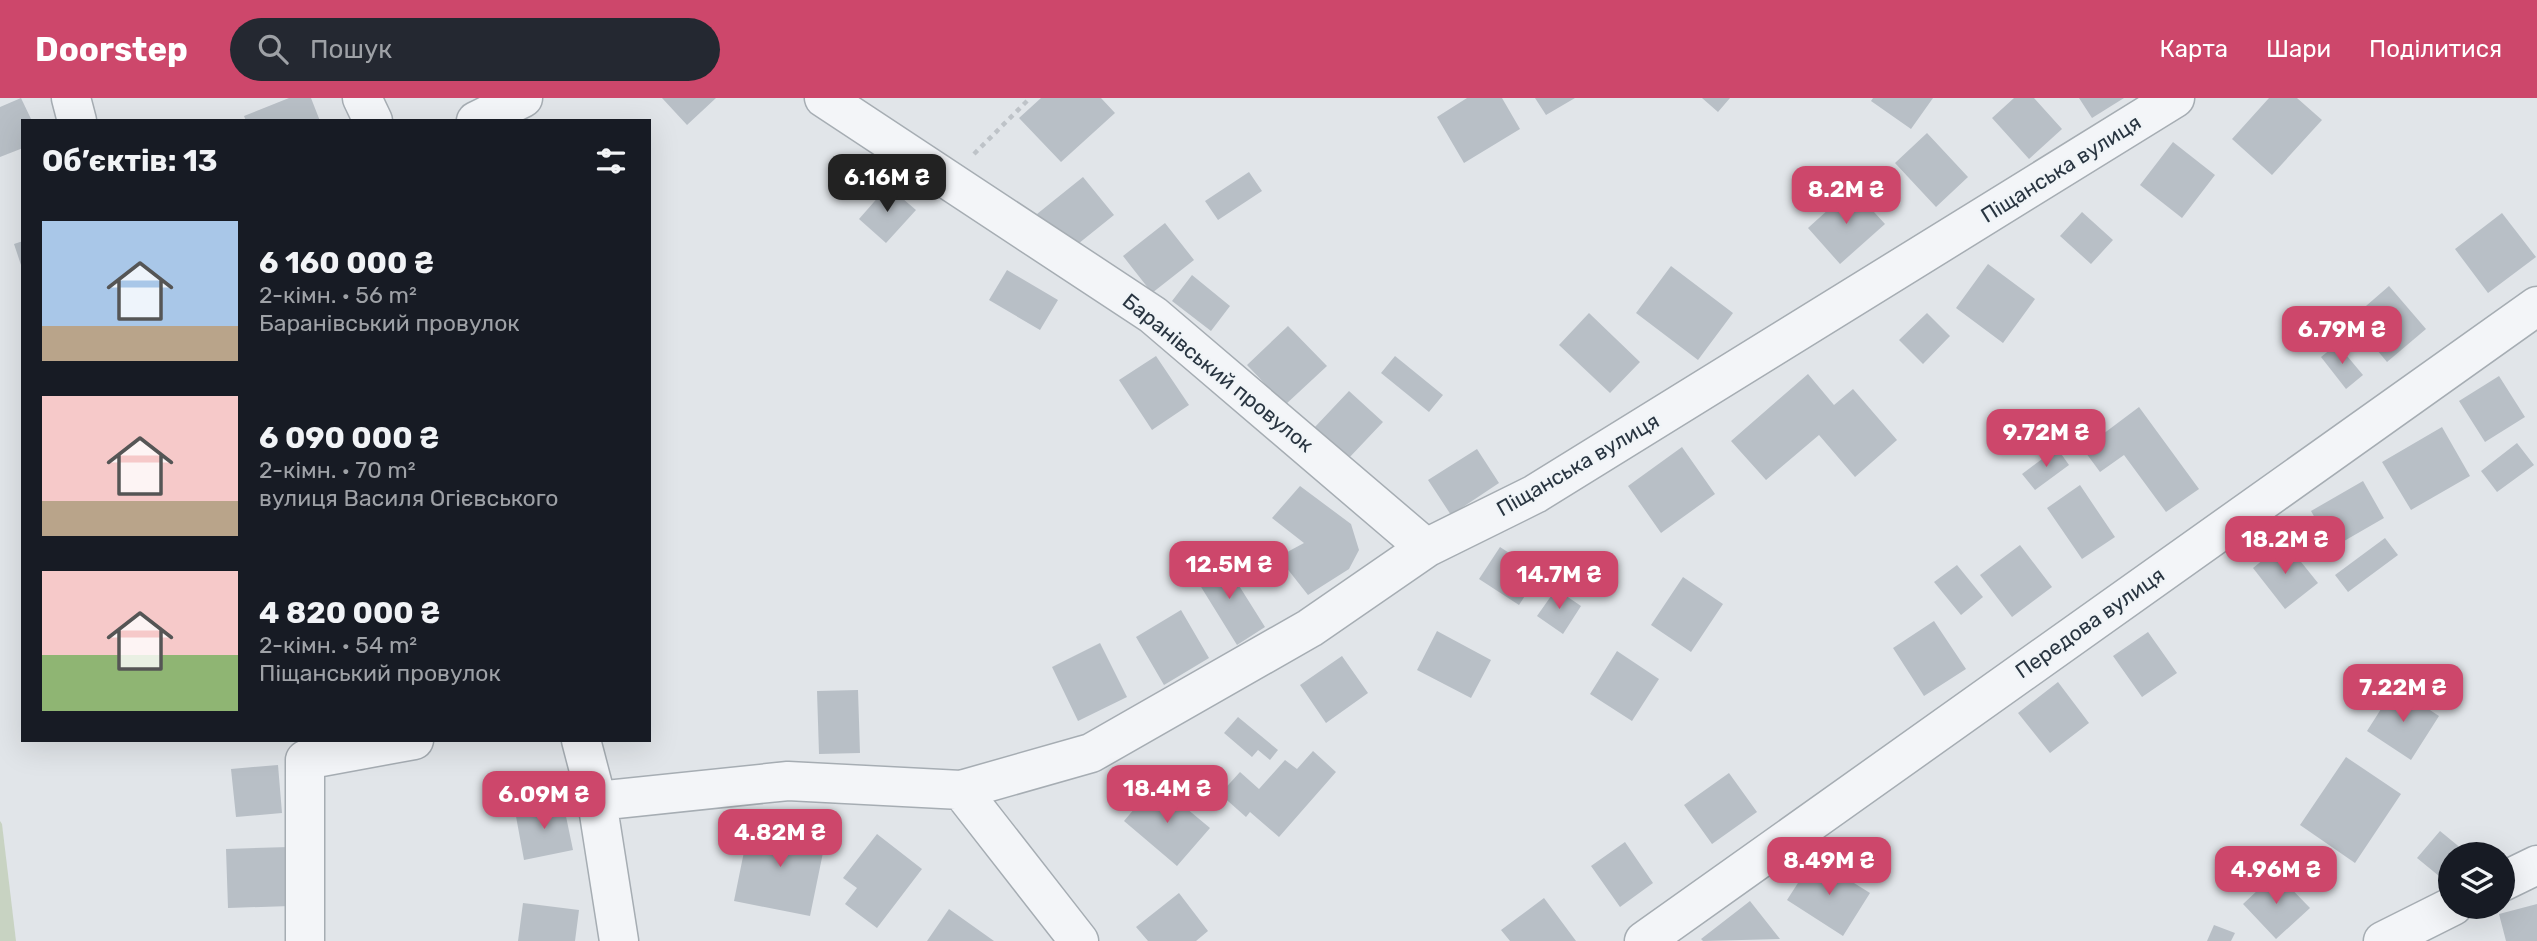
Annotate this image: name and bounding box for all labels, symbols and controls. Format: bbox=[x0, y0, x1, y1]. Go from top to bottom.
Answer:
search box bbox=[230, 18, 720, 81]
text: Doorstep bbox=[35, 30, 188, 69]
icon: search bbox=[254, 30, 292, 68]
text: Пошук bbox=[310, 34, 392, 65]
text: Карта bbox=[2159, 35, 2228, 63]
text: Шари bbox=[2266, 35, 2331, 63]
text: Поділитися bbox=[2369, 35, 2502, 63]
street label: Піщанська вулиця bbox=[1976, 109, 2145, 228]
icon: filters bbox=[592, 142, 630, 180]
text: Об’єктів: 13 bbox=[42, 143, 218, 179]
pin: 6.16M ₴ bbox=[822, 155, 952, 214]
text: 6.16M ₴ bbox=[844, 163, 930, 191]
pin: 8.2M ₴ bbox=[1789, 166, 1903, 226]
text: 8.2M ₴ bbox=[1808, 175, 1884, 203]
text: 6 160 000 ₴ bbox=[259, 245, 434, 281]
icon: home bbox=[98, 249, 182, 333]
text: 2-кімн. · 56 m² bbox=[259, 281, 417, 309]
street label: Баранівський провулок bbox=[1118, 288, 1319, 457]
pin: 6.79M ₴ bbox=[2277, 306, 2407, 366]
text: Баранівський провулок bbox=[259, 309, 520, 337]
text: 6.79M ₴ bbox=[2298, 315, 2386, 343]
street label: Піщанська вулиця bbox=[1492, 408, 1664, 521]
pin: 9.72M ₴ bbox=[1981, 410, 2111, 469]
text: 9.72M ₴ bbox=[2002, 418, 2090, 446]
text: 6 090 000 ₴ bbox=[259, 420, 439, 456]
icon: home bbox=[98, 424, 182, 508]
text: 2-кімн. · 70 m² bbox=[259, 456, 416, 484]
text: вулиця Василя Огієвського bbox=[259, 484, 559, 512]
pin: 18.2M ₴ bbox=[2220, 517, 2350, 576]
text: 18.2M ₴ bbox=[2241, 525, 2329, 553]
pin: 12.5M ₴ bbox=[1164, 542, 1294, 601]
text: 12.5M ₴ bbox=[1185, 550, 1273, 578]
pin: 14.7M ₴ bbox=[1494, 552, 1624, 611]
text: 14.7M ₴ bbox=[1516, 560, 1602, 588]
street label: Передова вулиця bbox=[2010, 562, 2169, 683]
text: 4 820 000 ₴ bbox=[259, 595, 440, 631]
icon: home bbox=[98, 599, 182, 683]
text: 2-кімн. · 54 m² bbox=[259, 631, 417, 659]
text: Піщанський провулок bbox=[259, 659, 501, 687]
pin: 7.22M ₴ bbox=[2338, 664, 2468, 724]
text: 7.22M ₴ bbox=[2359, 673, 2447, 701]
pin: 18.4M ₴ bbox=[1102, 766, 1232, 825]
pin: 6.09M ₴ bbox=[479, 772, 609, 831]
text: 18.4M ₴ bbox=[1123, 774, 1211, 802]
text: 6.09M ₴ bbox=[498, 780, 590, 808]
pin: 4.82M ₴ bbox=[715, 810, 845, 869]
text: 4.82M ₴ bbox=[734, 818, 826, 846]
pin: 8.49M ₴ bbox=[1764, 838, 1894, 897]
map controls bbox=[2438, 842, 2515, 919]
button: layers bbox=[2438, 842, 2515, 919]
text: 8.49M ₴ bbox=[1783, 846, 1875, 874]
pin: 4.96M ₴ bbox=[2211, 846, 2341, 906]
text: 4.96M ₴ bbox=[2231, 855, 2321, 883]

